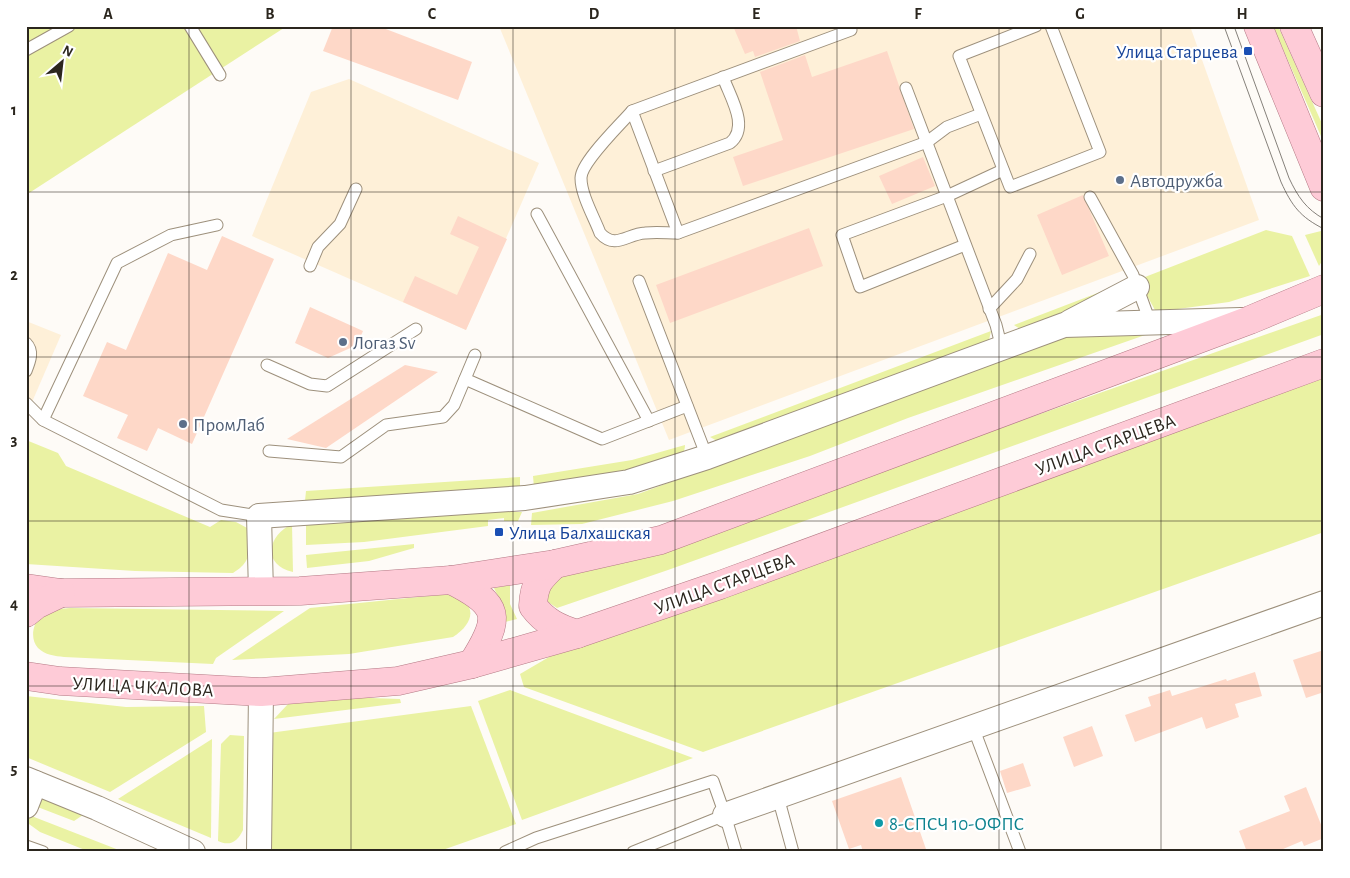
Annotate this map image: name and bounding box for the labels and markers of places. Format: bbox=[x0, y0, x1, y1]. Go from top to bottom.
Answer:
place label: Улица Старцева bbox=[1116, 43, 1238, 62]
marker: Улица Старцева bbox=[1242, 45, 1254, 57]
place label: Автодружба bbox=[1130, 172, 1223, 191]
marker: Автодружба bbox=[1114, 174, 1126, 186]
place label: Логаз Sv bbox=[353, 334, 416, 353]
marker: Логаз Sv bbox=[337, 336, 349, 348]
place label: ПромЛаб bbox=[193, 416, 265, 435]
marker: ПромЛаб bbox=[177, 418, 189, 430]
place label: Улица Балхашская bbox=[509, 524, 651, 543]
marker: Улица Балхашская bbox=[493, 526, 505, 538]
place label: 8-СПСЧ 10-ОФПС bbox=[889, 815, 1024, 834]
marker: 8-СПСЧ 10-ОФПС bbox=[873, 817, 885, 829]

